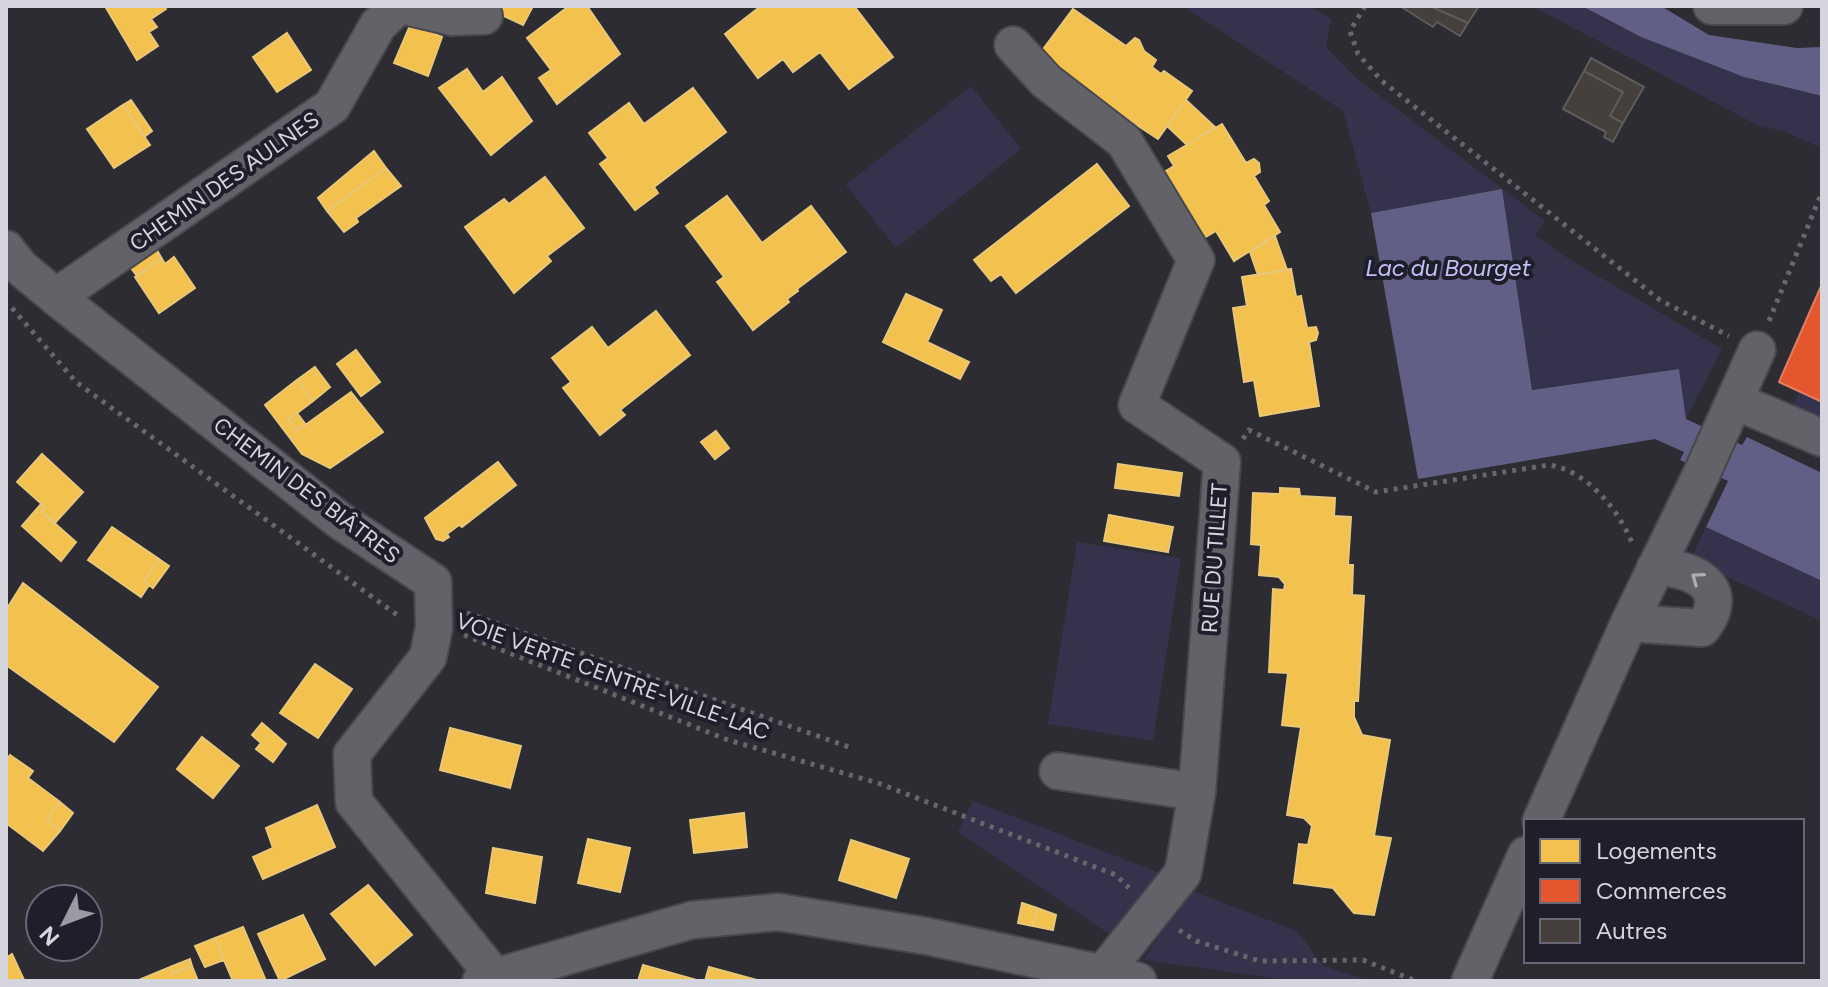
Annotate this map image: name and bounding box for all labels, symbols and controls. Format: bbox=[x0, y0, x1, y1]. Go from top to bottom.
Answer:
street label: CHEMIN DES AULNES bbox=[124, 106, 324, 257]
water label: Lac du Bourget bbox=[1365, 253, 1531, 282]
street label: CHEMIN DES BIÂTRES bbox=[208, 412, 405, 569]
street label: RUE DU TILLET bbox=[1196, 482, 1233, 634]
one-way arrow bbox=[1691, 573, 1705, 588]
street label: VOIE VERTE CENTRE-VILLE-LAC bbox=[453, 607, 773, 746]
legend bbox=[1524, 819, 1804, 963]
text: Logements bbox=[1596, 836, 1717, 865]
text: Commerces bbox=[1596, 876, 1727, 905]
north arrow bbox=[24, 883, 104, 963]
text: Autres bbox=[1596, 916, 1667, 945]
text: N bbox=[34, 921, 65, 951]

